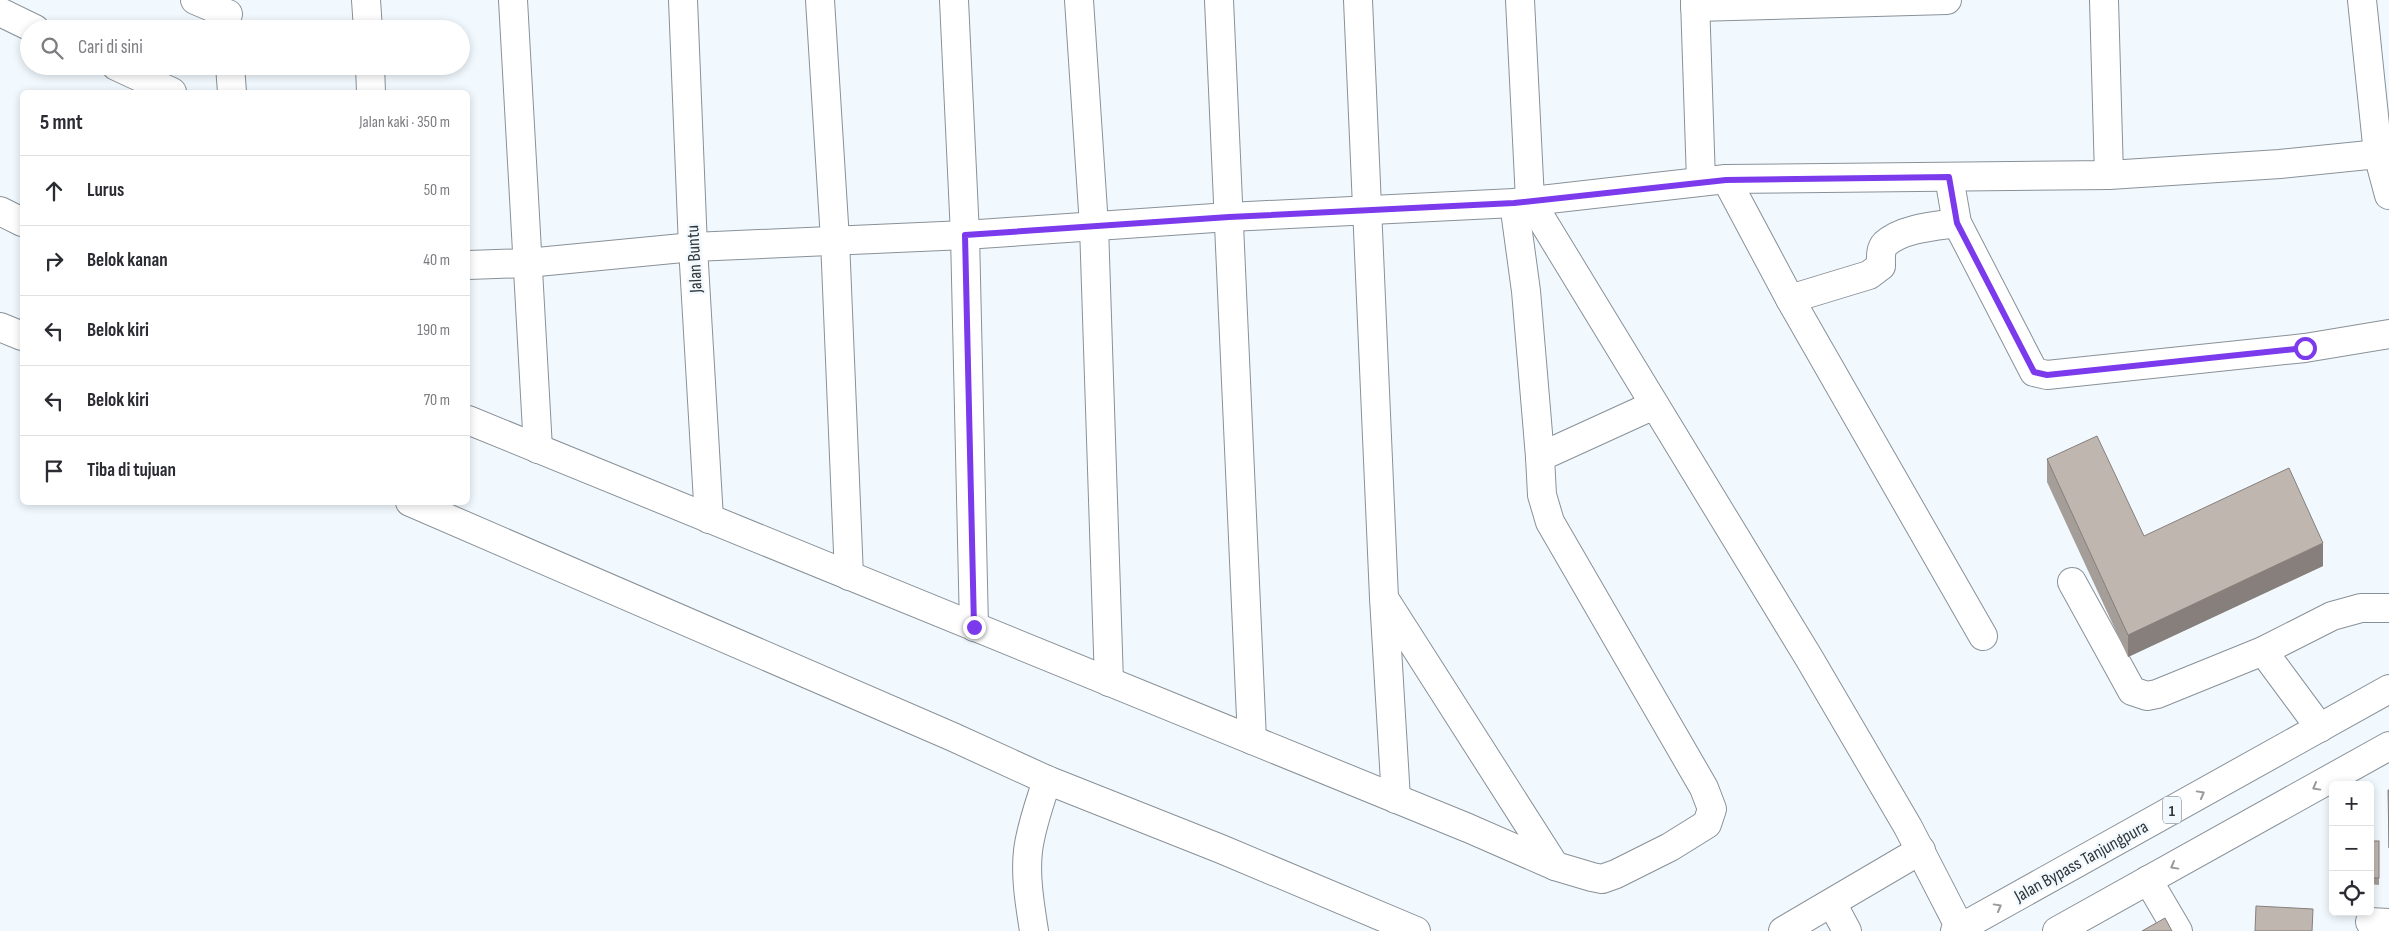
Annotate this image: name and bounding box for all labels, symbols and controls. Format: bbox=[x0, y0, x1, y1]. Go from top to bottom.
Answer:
search box bbox=[20, 20, 470, 75]
icon: search bbox=[38, 34, 66, 62]
text: Cari di sini bbox=[78, 36, 143, 59]
text: 5 mnt bbox=[40, 110, 83, 135]
text: Jalan kaki · 350 m bbox=[359, 113, 450, 132]
icon: ahead bbox=[40, 177, 68, 205]
text: Lurus bbox=[87, 179, 124, 202]
text: 50 m bbox=[424, 181, 450, 200]
street label: Jalan Buntu bbox=[682, 225, 707, 294]
icon: right bbox=[40, 247, 68, 275]
text: Belok kanan bbox=[87, 249, 168, 272]
text: 40 m bbox=[423, 251, 450, 270]
icon: left bbox=[40, 317, 68, 345]
text: Belok kiri bbox=[87, 319, 149, 342]
text: 190 m bbox=[417, 321, 450, 340]
route start bbox=[2294, 337, 2317, 360]
icon: left bbox=[40, 387, 68, 415]
text: Belok kiri bbox=[87, 389, 149, 412]
text: 70 m bbox=[424, 391, 450, 410]
icon: arrive bbox=[40, 457, 68, 485]
text: Tiba di tujuan bbox=[87, 459, 176, 482]
route end bbox=[963, 616, 986, 639]
one-way arrow bbox=[2312, 781, 2321, 791]
map controls bbox=[2329, 781, 2374, 916]
button: + bbox=[2329, 781, 2374, 826]
one-way arrow bbox=[2195, 790, 2204, 800]
road number: 1 bbox=[2163, 796, 2181, 824]
street label: Jalan Bypass Tanjungpura bbox=[2010, 816, 2152, 907]
button: − bbox=[2329, 826, 2374, 871]
one-way arrow bbox=[2170, 860, 2179, 870]
button: locate bbox=[2329, 871, 2374, 916]
one-way arrow bbox=[1992, 904, 2001, 914]

